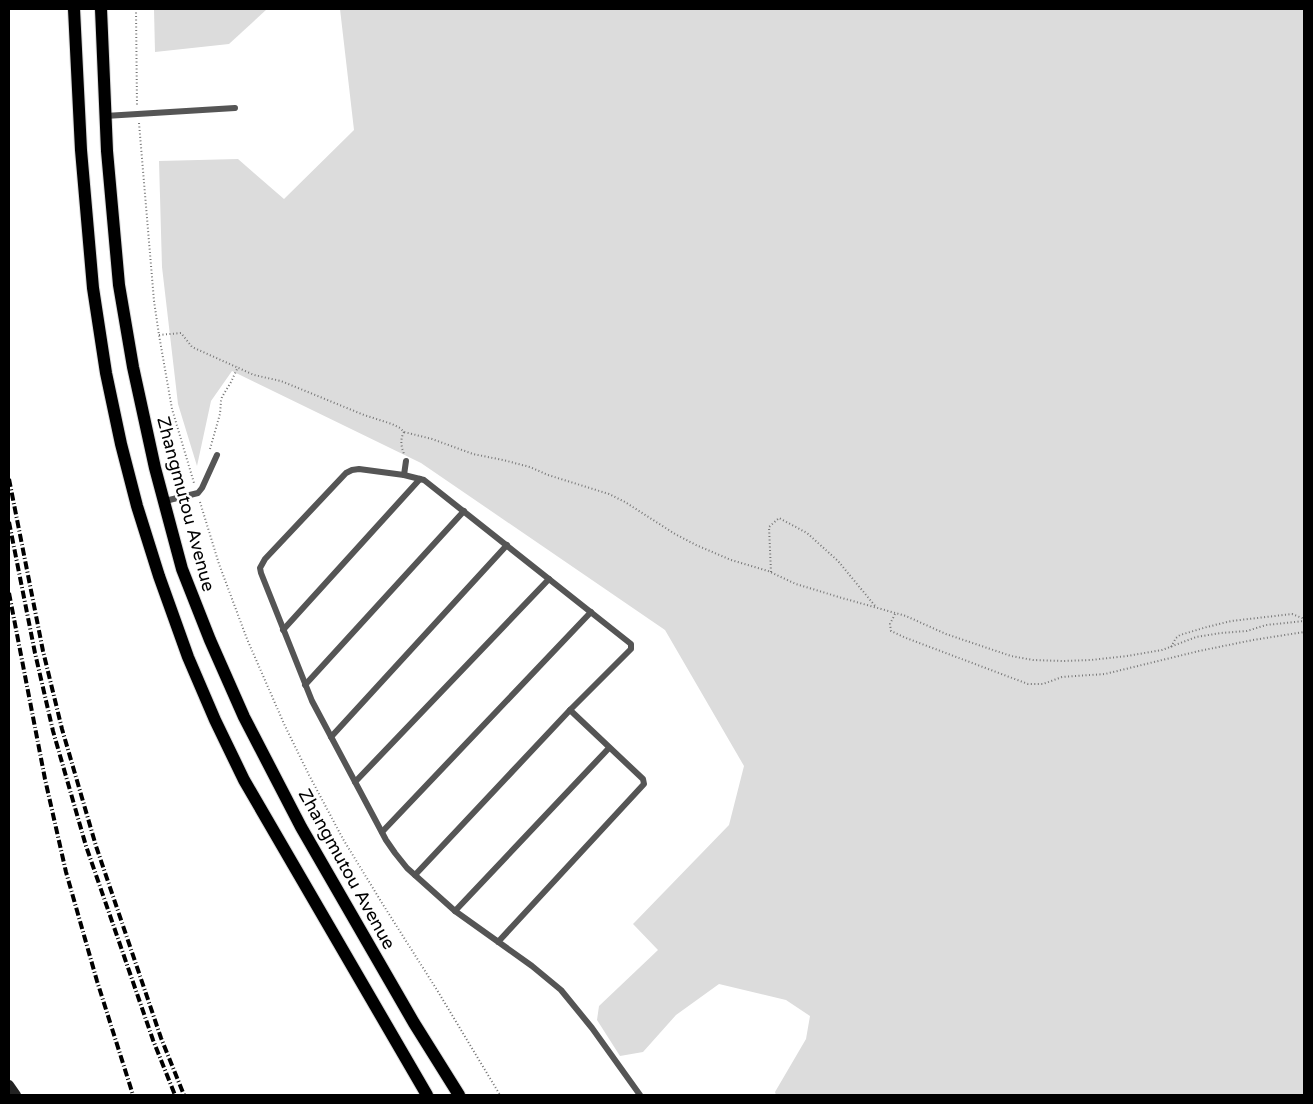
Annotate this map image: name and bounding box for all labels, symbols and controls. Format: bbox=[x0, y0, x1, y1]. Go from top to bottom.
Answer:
street label: Zhangmutou Avenue bbox=[152, 414, 220, 594]
street label: Zhangmutou Avenue bbox=[294, 785, 400, 953]

